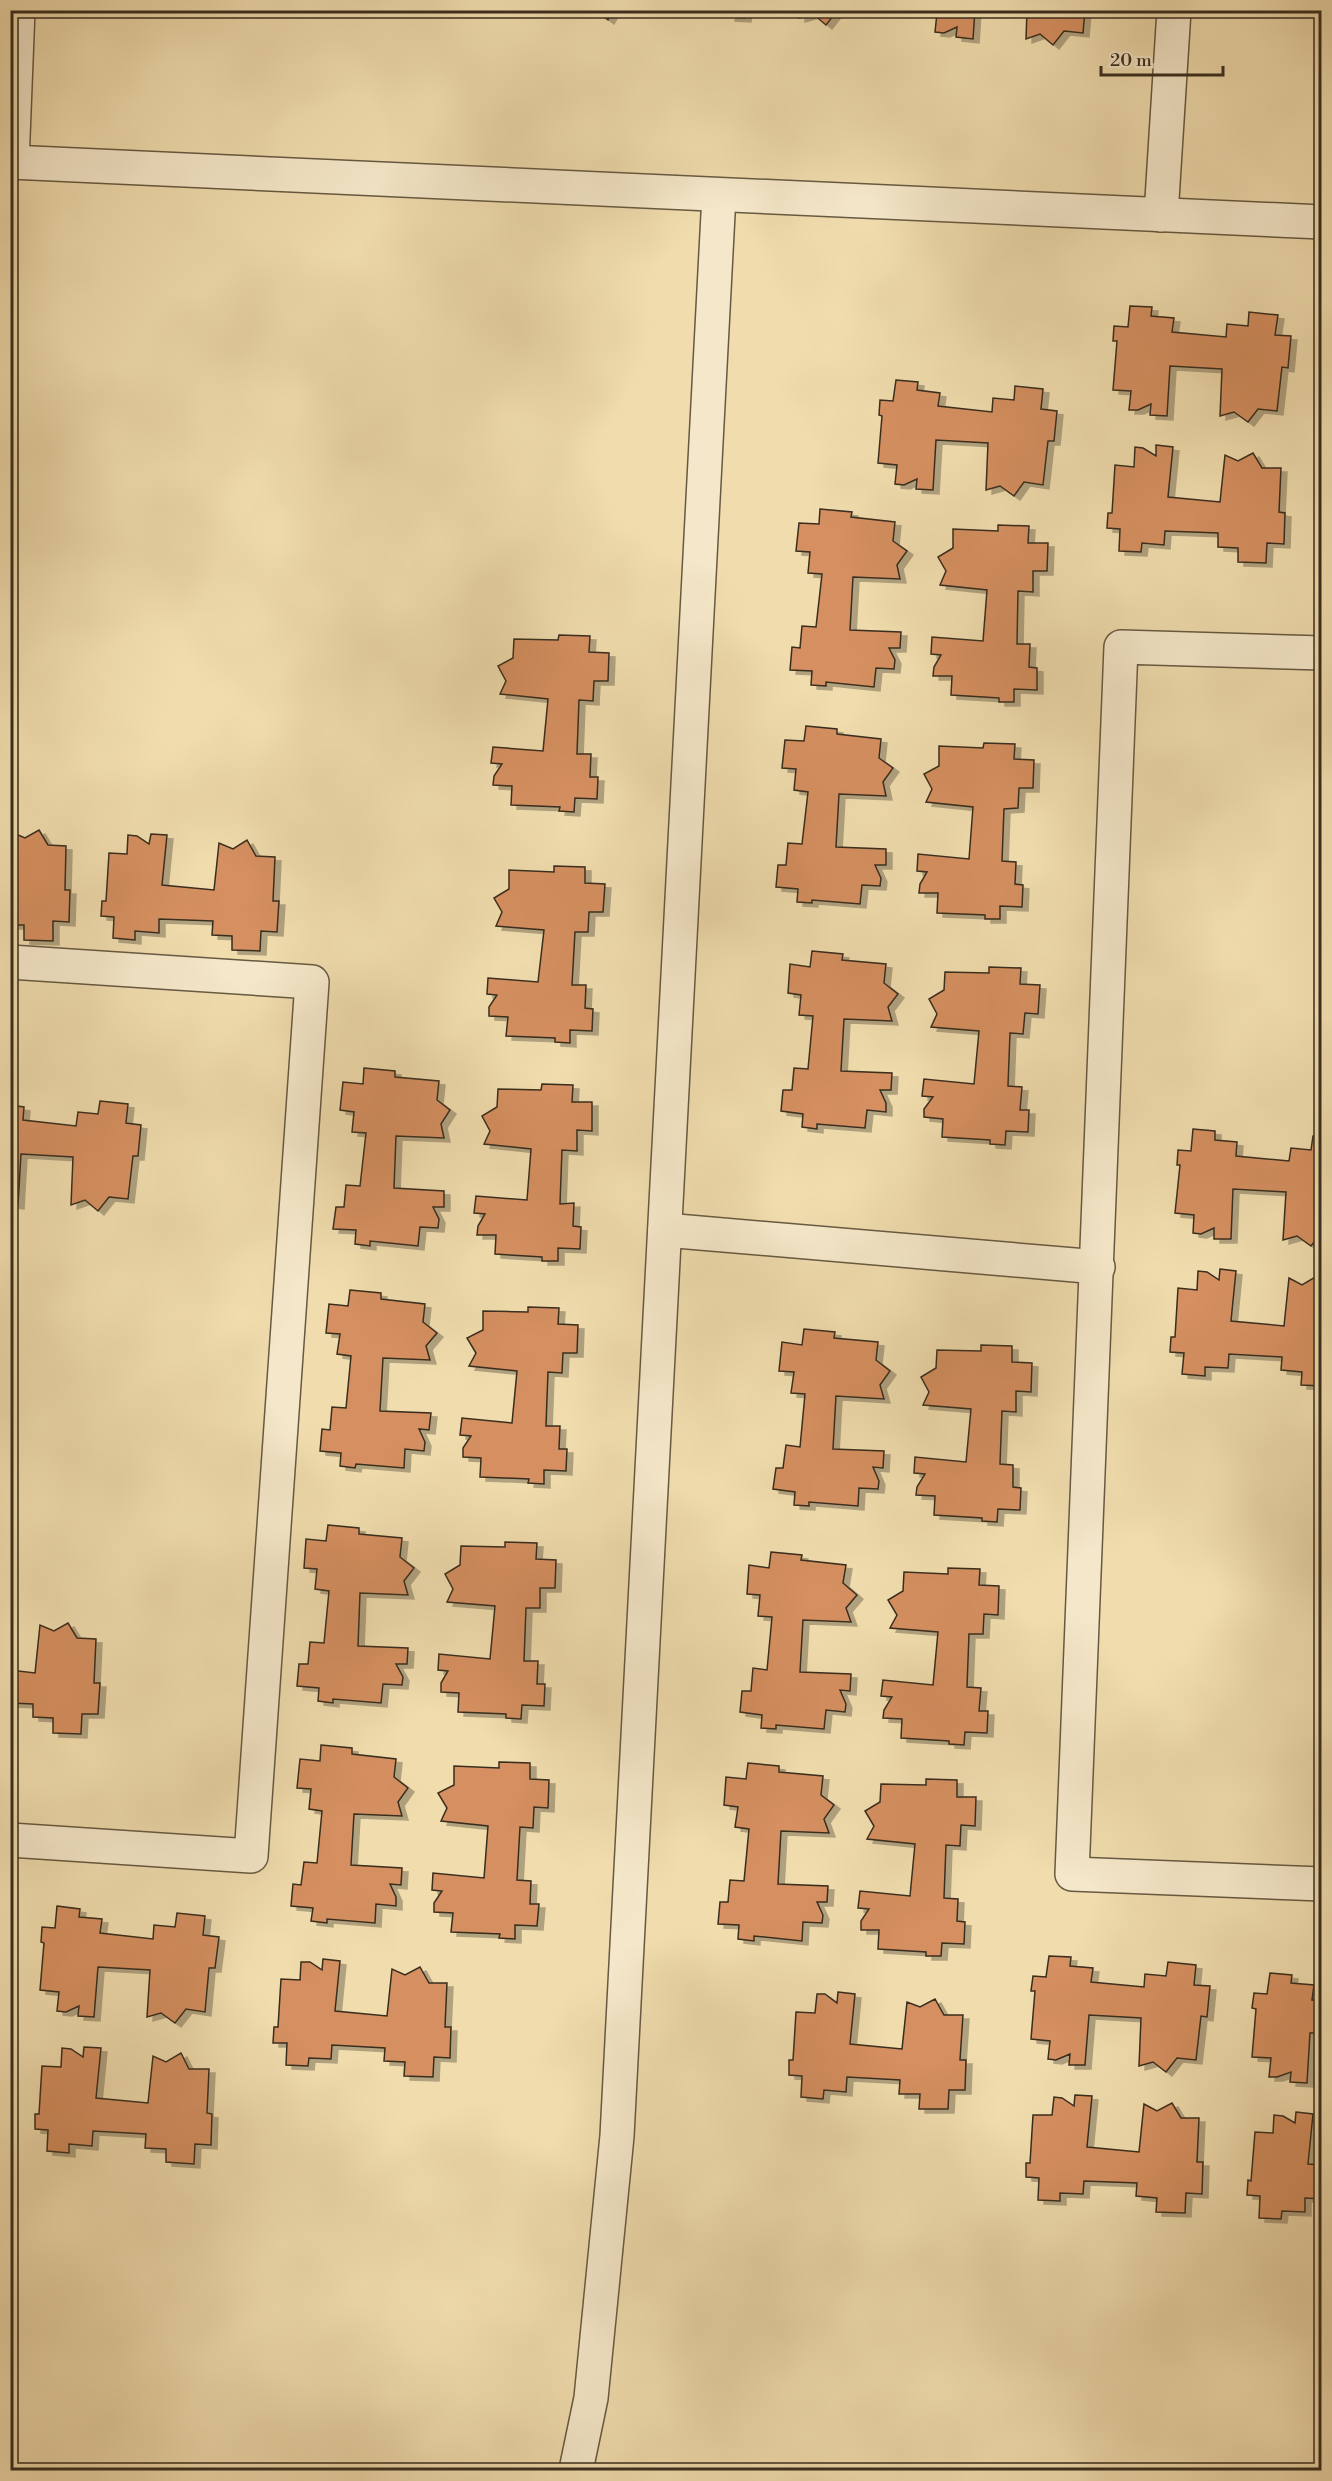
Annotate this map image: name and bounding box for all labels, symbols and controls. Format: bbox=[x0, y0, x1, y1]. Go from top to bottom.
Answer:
scale bar bbox=[1101, 39, 1222, 77]
text: 20 m bbox=[1110, 49, 1152, 72]

